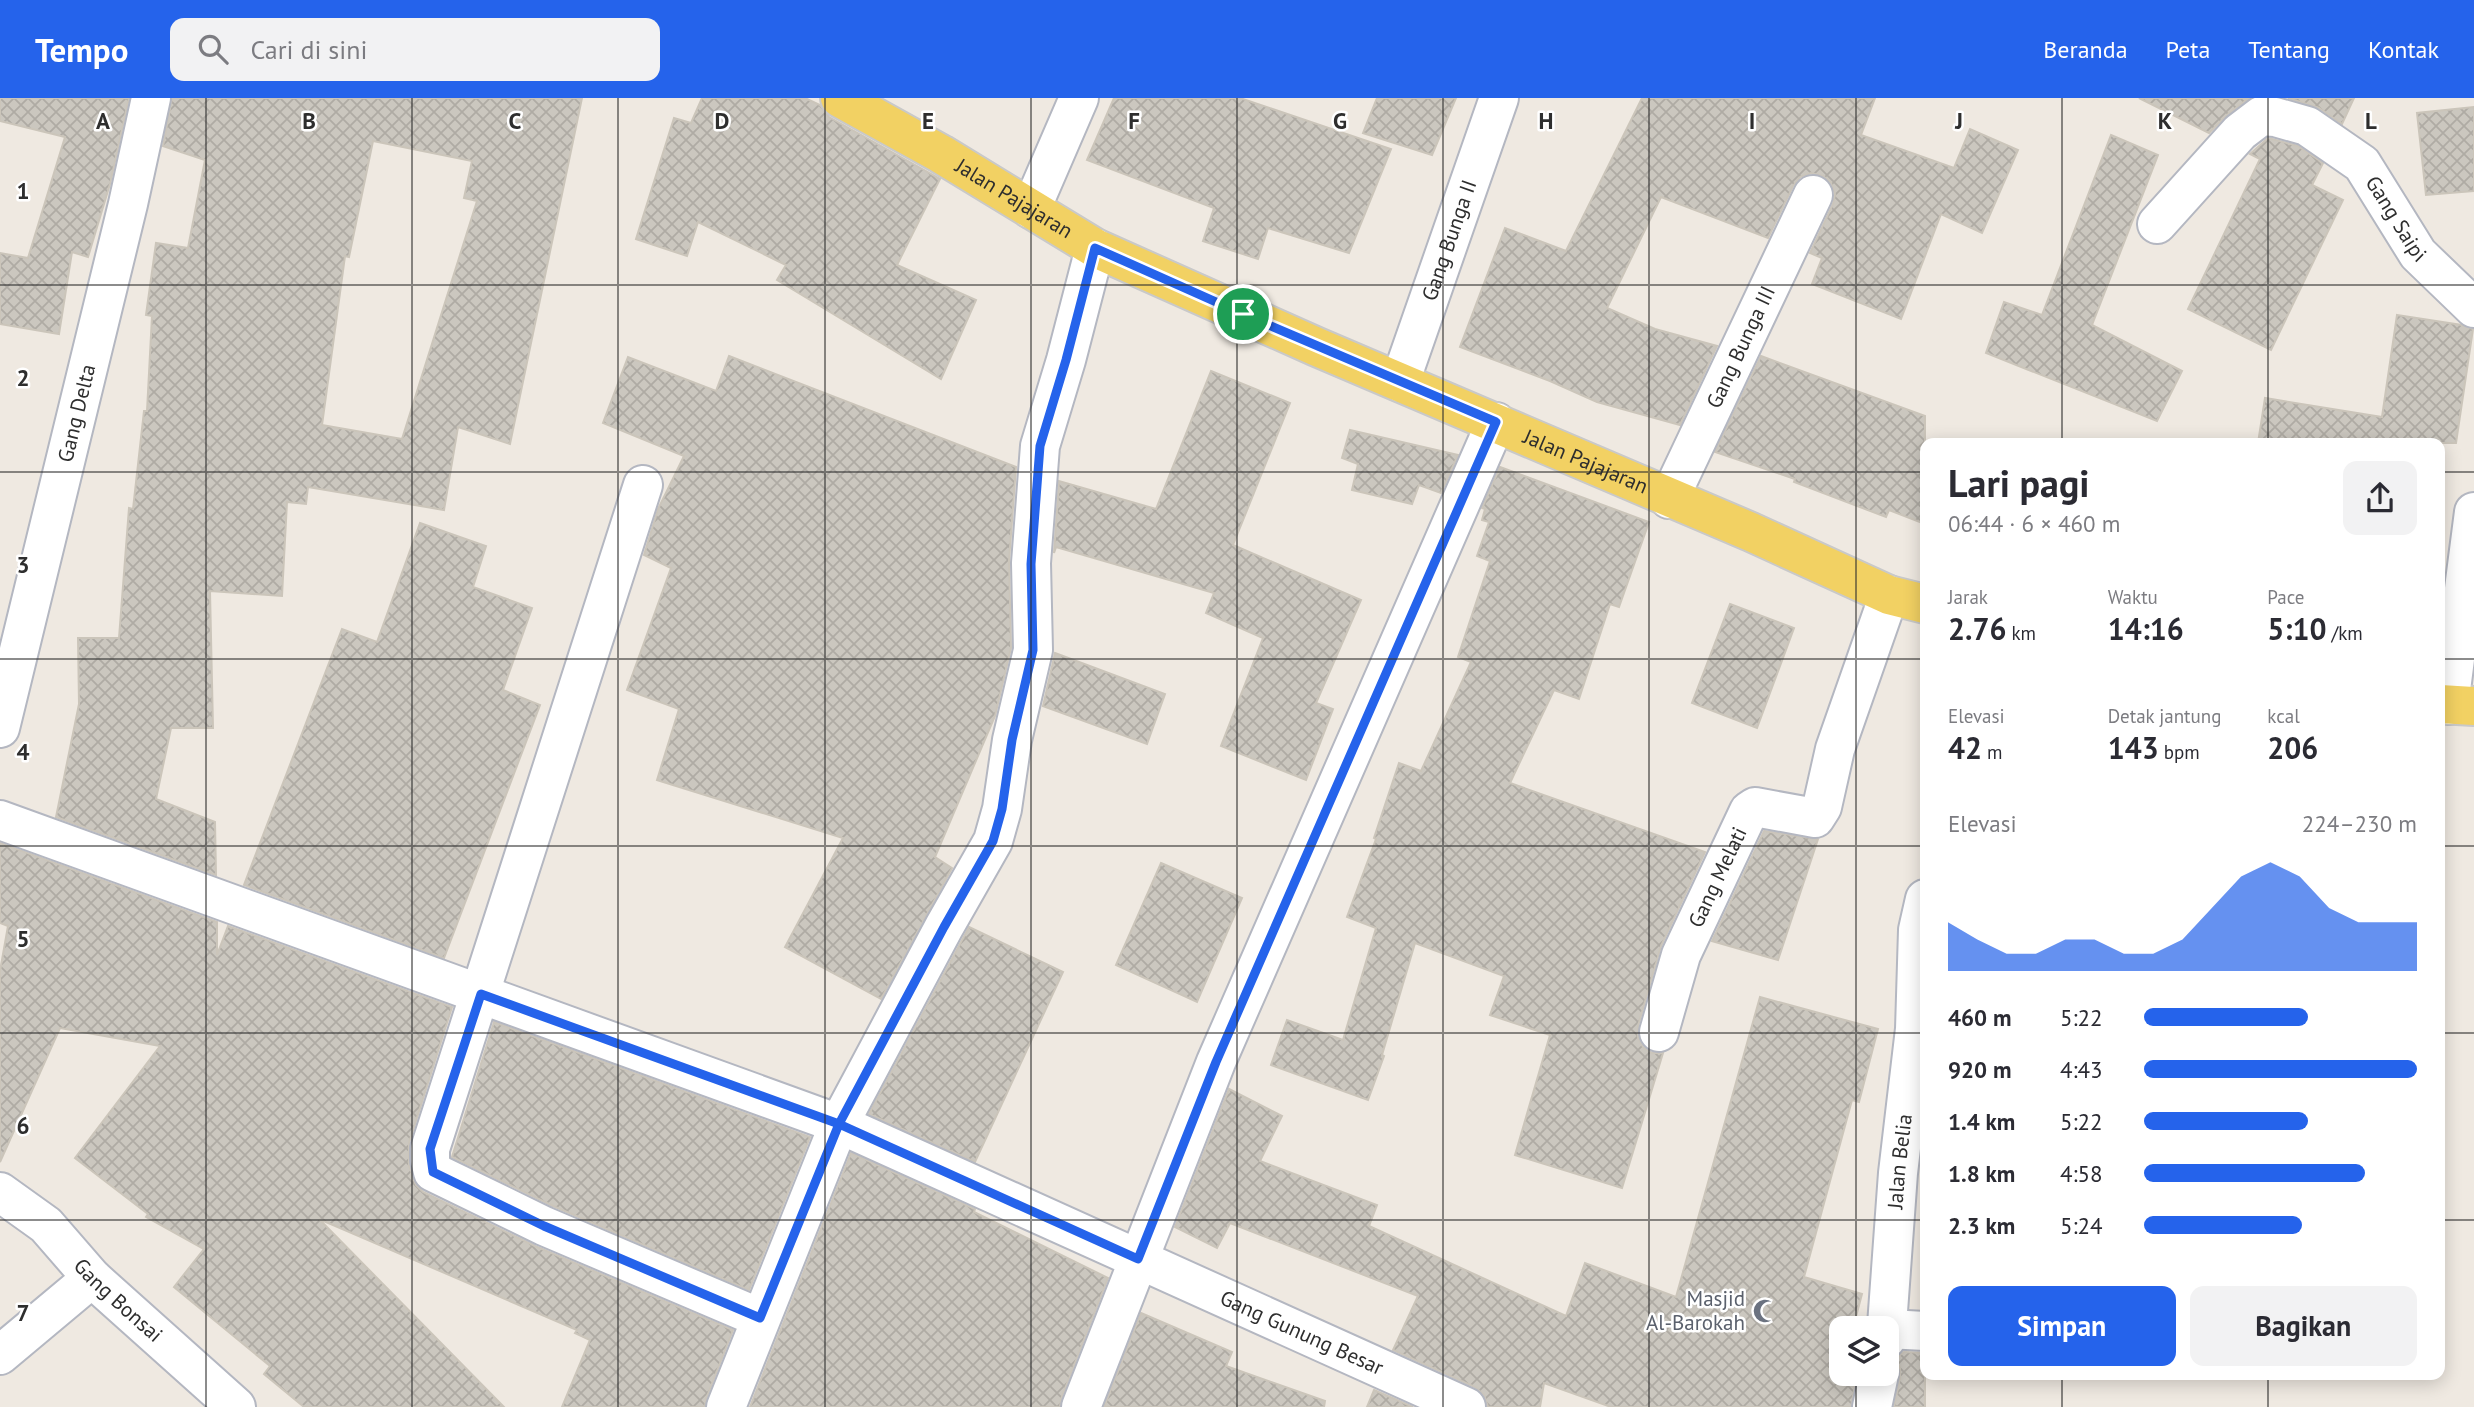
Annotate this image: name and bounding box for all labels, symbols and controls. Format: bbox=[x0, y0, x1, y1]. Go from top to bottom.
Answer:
search box bbox=[170, 18, 660, 81]
text: Tempo bbox=[35, 28, 128, 71]
icon: search bbox=[194, 30, 232, 68]
text: Cari di sini bbox=[250, 33, 367, 66]
text: Beranda bbox=[2043, 34, 2128, 65]
text: Peta bbox=[2166, 34, 2210, 65]
text: Tentang bbox=[2248, 34, 2330, 65]
text: Kontak bbox=[2368, 34, 2439, 65]
text: A bbox=[96, 106, 110, 135]
text: B bbox=[302, 106, 316, 135]
text: C bbox=[509, 106, 522, 135]
text: D bbox=[715, 106, 729, 135]
text: E bbox=[922, 106, 934, 135]
text: F bbox=[1128, 106, 1140, 135]
text: G bbox=[1333, 106, 1347, 135]
text: H bbox=[1539, 106, 1553, 135]
text: I bbox=[1749, 106, 1755, 135]
text: J bbox=[1954, 106, 1963, 135]
text: K bbox=[2158, 106, 2172, 135]
text: L bbox=[2365, 106, 2377, 135]
street label: Jalan Pajajaran bbox=[950, 151, 1078, 244]
street label: Gang Saipi bbox=[2360, 171, 2432, 268]
text: 1 bbox=[16, 176, 30, 205]
street label: Gang Bunga II bbox=[1415, 176, 1482, 304]
street label: Gang Bunga III bbox=[1700, 281, 1781, 413]
pin bbox=[1213, 284, 1273, 344]
icon: arrive bbox=[1224, 295, 1262, 333]
street label: Gang Delta bbox=[51, 361, 101, 465]
text: 2 bbox=[16, 363, 30, 392]
street label: Jalan Pajajaran bbox=[1519, 422, 1652, 500]
text: Lari pagi bbox=[1948, 458, 2090, 507]
button: share bbox=[2343, 461, 2417, 535]
text: 06:44 · 6 × 460 m bbox=[1948, 509, 2120, 538]
text: 3 bbox=[16, 550, 30, 579]
text: Jarak bbox=[1948, 585, 1988, 609]
text: Waktu bbox=[2108, 585, 2158, 609]
text: Pace bbox=[2267, 585, 2305, 609]
text: 2.76 bbox=[1948, 609, 2006, 648]
text: 14:16 bbox=[2108, 609, 2184, 648]
text: 5:10 bbox=[2267, 609, 2326, 648]
text: km bbox=[2006, 621, 2036, 645]
text: /km bbox=[2326, 621, 2363, 645]
text: Elevasi bbox=[1948, 704, 2005, 728]
text: Detak jantung bbox=[2108, 704, 2221, 728]
text: kcal bbox=[2267, 704, 2300, 728]
text: 42 bbox=[1948, 728, 1982, 767]
text: 143 bbox=[2108, 728, 2159, 767]
text: 206 bbox=[2267, 728, 2318, 767]
text: 4 bbox=[16, 737, 30, 766]
text: m bbox=[1982, 740, 2003, 764]
text: bpm bbox=[2159, 740, 2200, 764]
text: Elevasi bbox=[1948, 809, 2017, 838]
text: 224–230 m bbox=[2302, 809, 2417, 838]
street label: Gang Melati bbox=[1682, 822, 1753, 932]
text: 5 bbox=[16, 924, 30, 953]
text: 460 m bbox=[1948, 1003, 2011, 1032]
text: 5:22 bbox=[2060, 1003, 2103, 1032]
text: 920 m bbox=[1948, 1055, 2011, 1084]
text: 4:43 bbox=[2060, 1055, 2103, 1084]
text: 1.4 km bbox=[1948, 1107, 2015, 1136]
text: 5:22 bbox=[2060, 1107, 2103, 1136]
text: 6 bbox=[16, 1111, 30, 1140]
street label: Jalan Belia bbox=[1881, 1113, 1918, 1211]
text: 1.8 km bbox=[1948, 1159, 2015, 1188]
text: 4:58 bbox=[2060, 1159, 2103, 1188]
text: 2.3 km bbox=[1948, 1211, 2015, 1240]
text: 5:24 bbox=[2060, 1211, 2103, 1240]
street label: Gang Bonsai bbox=[68, 1253, 168, 1348]
street label: Gang Gunung Besar bbox=[1216, 1284, 1388, 1381]
place label: Masjid Al-Barokah bbox=[1646, 1285, 1745, 1336]
button: Simpan bbox=[1948, 1286, 2176, 1366]
button: Bagikan bbox=[2190, 1286, 2417, 1366]
mosque icon: Masjid Al-Barokah bbox=[1751, 1297, 1779, 1325]
text: 7 bbox=[16, 1298, 30, 1327]
map controls bbox=[1829, 1316, 1899, 1386]
button: layers bbox=[1829, 1316, 1899, 1386]

